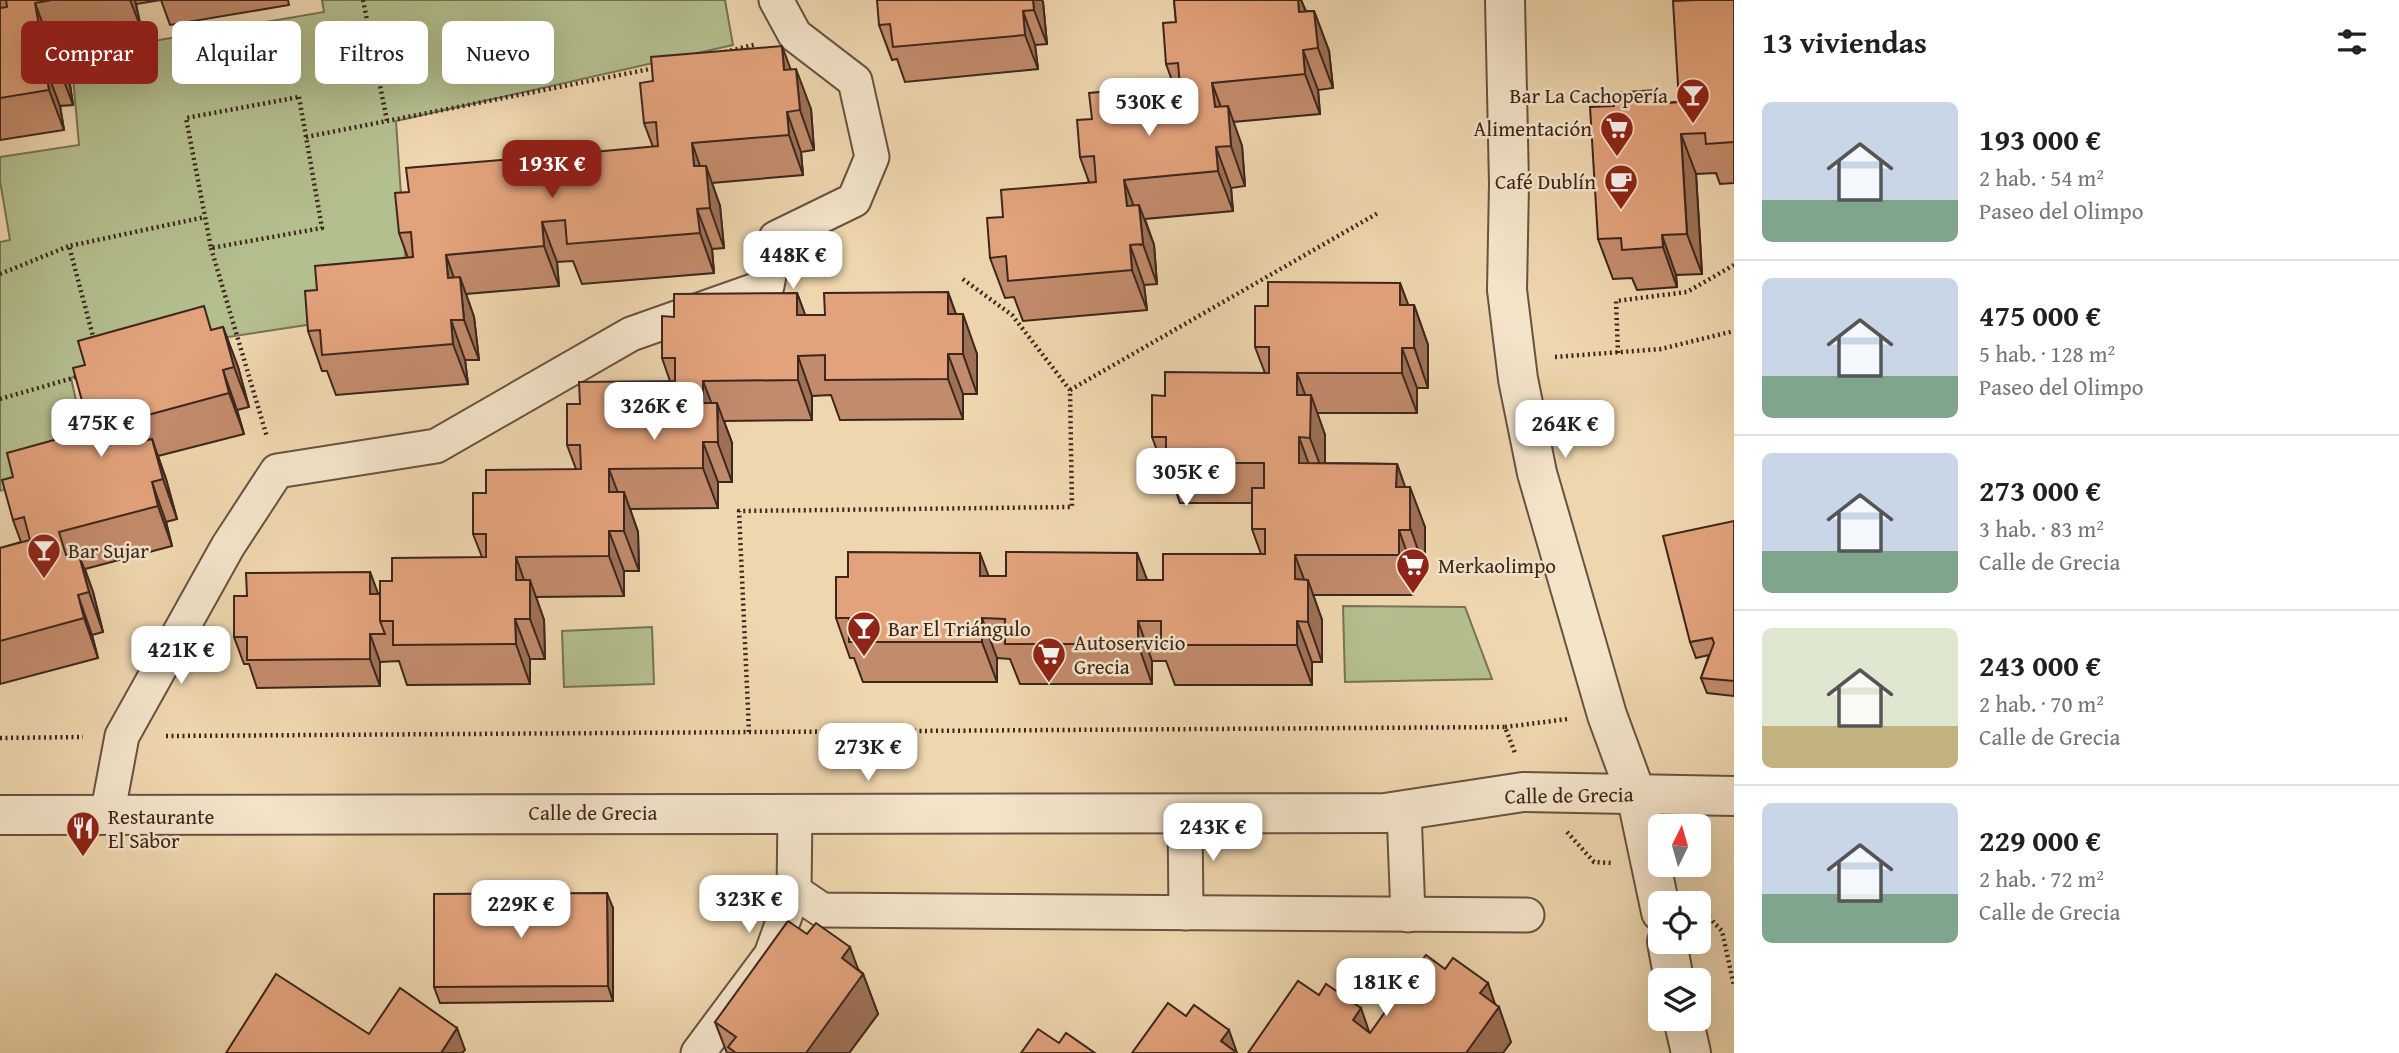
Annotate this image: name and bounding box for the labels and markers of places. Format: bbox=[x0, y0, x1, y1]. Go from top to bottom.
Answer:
bar icon: Bar La Cachopería bbox=[1674, 76, 1712, 125]
pin: 530K € bbox=[1092, 78, 1206, 138]
place label: Bar La Cachopería bbox=[1510, 80, 1668, 111]
supermarket icon: Alimentación bbox=[1598, 109, 1636, 158]
place label: Alimentación bbox=[1474, 113, 1592, 144]
pin: 193K € bbox=[495, 140, 609, 200]
cafe icon: Café Dublín bbox=[1602, 162, 1640, 211]
place label: Café Dublín bbox=[1495, 166, 1596, 197]
pin: 448K € bbox=[736, 232, 850, 291]
pin: 326K € bbox=[597, 382, 711, 442]
pin: 475K € bbox=[44, 400, 158, 459]
pin: 264K € bbox=[1508, 400, 1622, 460]
pin: 305K € bbox=[1129, 448, 1243, 508]
bar icon: Bar Sujar bbox=[25, 531, 63, 580]
place label: Bar Sujar bbox=[68, 535, 149, 566]
supermarket icon: Merkaolimpo bbox=[1394, 546, 1432, 595]
place label: Merkaolimpo bbox=[1438, 550, 1556, 581]
bar icon: Bar El Triángulo bbox=[845, 609, 883, 658]
place label: Bar El Triángulo bbox=[888, 613, 1031, 644]
pin: 421K € bbox=[124, 626, 238, 686]
place label: Autoservicio Grecia bbox=[1074, 627, 1185, 682]
supermarket icon: Autoservicio Grecia bbox=[1030, 635, 1068, 684]
pin: 273K € bbox=[811, 724, 925, 783]
place label: Restaurante El Sabor bbox=[108, 801, 215, 856]
pin: 243K € bbox=[1156, 804, 1270, 863]
restaurant icon: Restaurante El Sabor bbox=[64, 809, 102, 858]
pin: 323K € bbox=[692, 876, 806, 935]
pin: 229K € bbox=[464, 880, 578, 940]
pin: 181K € bbox=[1329, 958, 1443, 1018]

